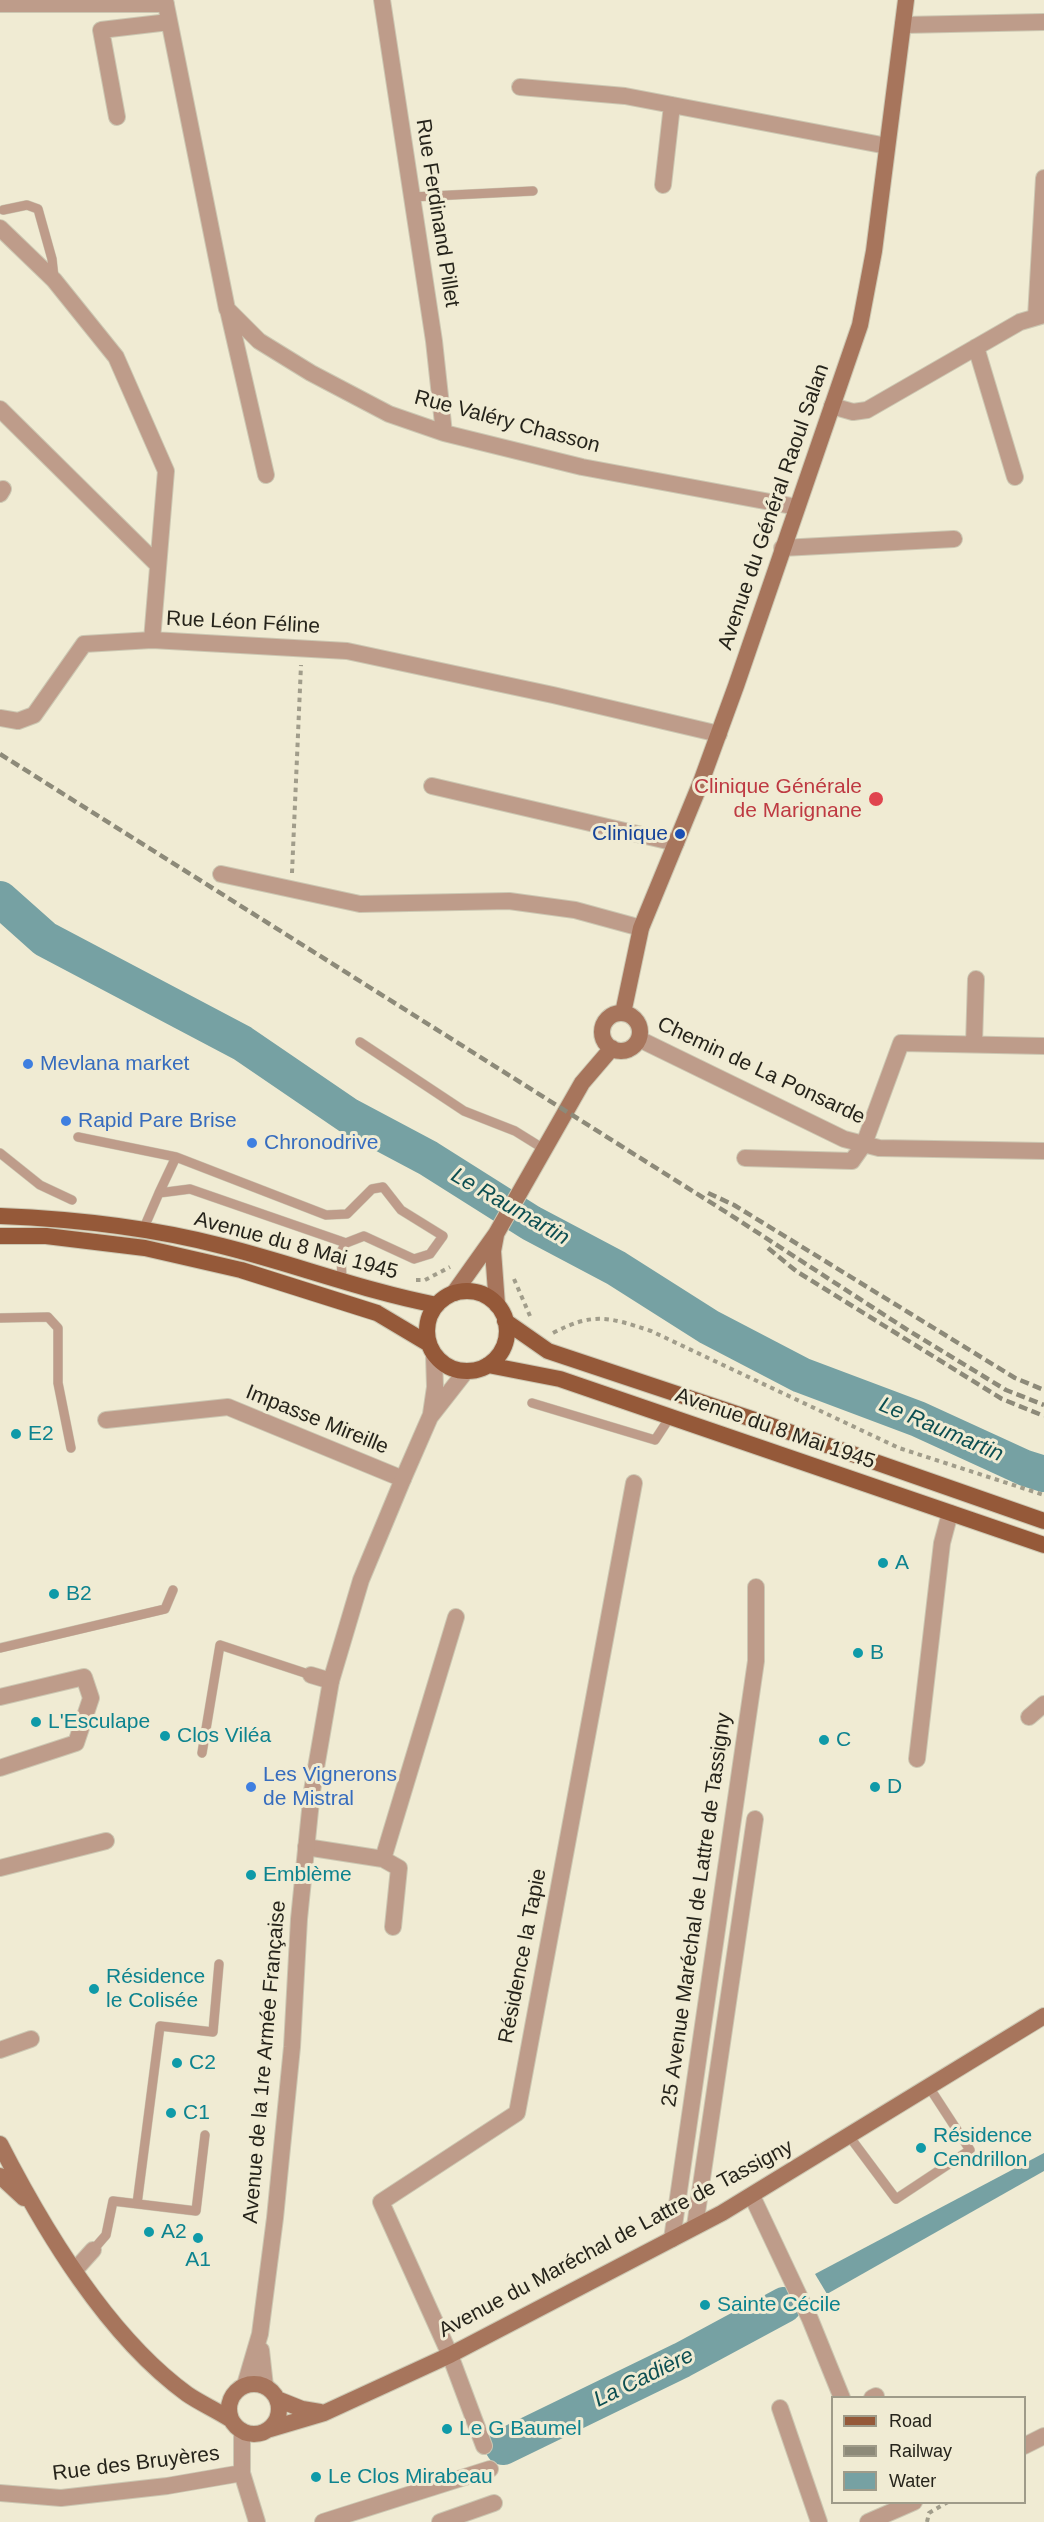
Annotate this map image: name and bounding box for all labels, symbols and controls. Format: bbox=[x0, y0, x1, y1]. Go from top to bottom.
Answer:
street label: Rue Ferdinand Pillet bbox=[410, 117, 464, 309]
street label: Avenue du Général Raoul Salan bbox=[713, 361, 835, 653]
street label: Rue Valéry Chasson bbox=[411, 385, 603, 459]
street label: Rue Léon Féline bbox=[165, 606, 321, 640]
place label: Clinique Générale de Marignane bbox=[694, 774, 862, 824]
marker: Clinique Générale de Marignane bbox=[867, 790, 885, 808]
place label: Clinique bbox=[592, 821, 668, 847]
marker: Clinique bbox=[673, 827, 687, 841]
street label: Chemin de La Ponsarde bbox=[653, 1012, 869, 1130]
place label: Mevlana market bbox=[40, 1051, 189, 1077]
marker: Mevlana market bbox=[21, 1057, 35, 1071]
place label: Rapid Pare Brise bbox=[78, 1108, 237, 1134]
marker: Rapid Pare Brise bbox=[59, 1114, 73, 1128]
place label: Chronodrive bbox=[264, 1130, 378, 1156]
marker: Chronodrive bbox=[245, 1136, 259, 1150]
water label: Le Raumartin bbox=[446, 1163, 574, 1251]
street label: Avenue du 8 Mai 1945 bbox=[191, 1207, 401, 1285]
street label: Impasse Mireille bbox=[242, 1380, 392, 1460]
street label: Avenue du 8 Mai 1945 bbox=[672, 1383, 878, 1475]
water label: Le Raumartin bbox=[875, 1392, 1007, 1468]
place label: E2 bbox=[28, 1421, 54, 1447]
marker: E2 bbox=[9, 1427, 23, 1441]
place label: A bbox=[895, 1550, 909, 1576]
marker: A bbox=[876, 1556, 890, 1570]
place label: B2 bbox=[66, 1581, 92, 1607]
marker: B2 bbox=[47, 1587, 61, 1601]
place label: B bbox=[870, 1640, 884, 1666]
marker: B bbox=[851, 1646, 865, 1660]
place label: L'Esculape bbox=[48, 1709, 150, 1735]
street label: 25 Avenue Maréchal de Lattre de Tassigny bbox=[657, 1711, 737, 2109]
marker: L'Esculape bbox=[29, 1715, 43, 1729]
place label: Clos Viléa bbox=[177, 1723, 271, 1749]
place label: C bbox=[836, 1727, 851, 1753]
marker: Clos Viléa bbox=[158, 1729, 172, 1743]
marker: C bbox=[817, 1733, 831, 1747]
place label: Les Vignerons de Mistral bbox=[263, 1762, 397, 1812]
place label: D bbox=[887, 1774, 902, 1800]
marker: Les Vignerons de Mistral bbox=[244, 1780, 258, 1794]
marker: D bbox=[868, 1780, 882, 1794]
place label: Emblème bbox=[263, 1862, 352, 1888]
street label: Résidence la Tapie bbox=[494, 1867, 552, 2045]
marker: Emblème bbox=[244, 1868, 258, 1882]
street label: Avenue de la 1re Armée Française bbox=[238, 1899, 292, 2225]
place label: Résidence le Colisée bbox=[106, 1964, 205, 2014]
marker: Résidence le Colisée bbox=[87, 1982, 101, 1996]
place label: C2 bbox=[189, 2050, 216, 2076]
marker: C2 bbox=[170, 2056, 184, 2070]
place label: C1 bbox=[183, 2100, 210, 2126]
marker: C1 bbox=[164, 2106, 178, 2120]
place label: Résidence Cendrillon bbox=[933, 2123, 1032, 2173]
street label: Avenue du Maréchal de Lattre de Tassigny bbox=[435, 2135, 797, 2343]
marker: Résidence Cendrillon bbox=[914, 2141, 928, 2155]
place label: A2 bbox=[161, 2219, 187, 2245]
marker: A2 bbox=[142, 2225, 156, 2239]
marker: A1 bbox=[191, 2231, 205, 2245]
place label: A1 bbox=[185, 2247, 211, 2273]
place label: Sainte Cécile bbox=[717, 2292, 841, 2318]
marker: Sainte Cécile bbox=[698, 2298, 712, 2312]
water label: La Cadière bbox=[590, 2343, 698, 2413]
legend bbox=[831, 2396, 1026, 2504]
text: Road bbox=[889, 2411, 932, 2431]
place label: Le G Baumel bbox=[459, 2416, 582, 2442]
marker: Le G Baumel bbox=[440, 2422, 454, 2436]
street label: Rue des Bruyères bbox=[51, 2441, 221, 2487]
text: Railway bbox=[889, 2441, 952, 2461]
place label: Le Clos Mirabeau bbox=[328, 2464, 493, 2490]
marker: Le Clos Mirabeau bbox=[309, 2470, 323, 2484]
text: Water bbox=[889, 2471, 936, 2491]

